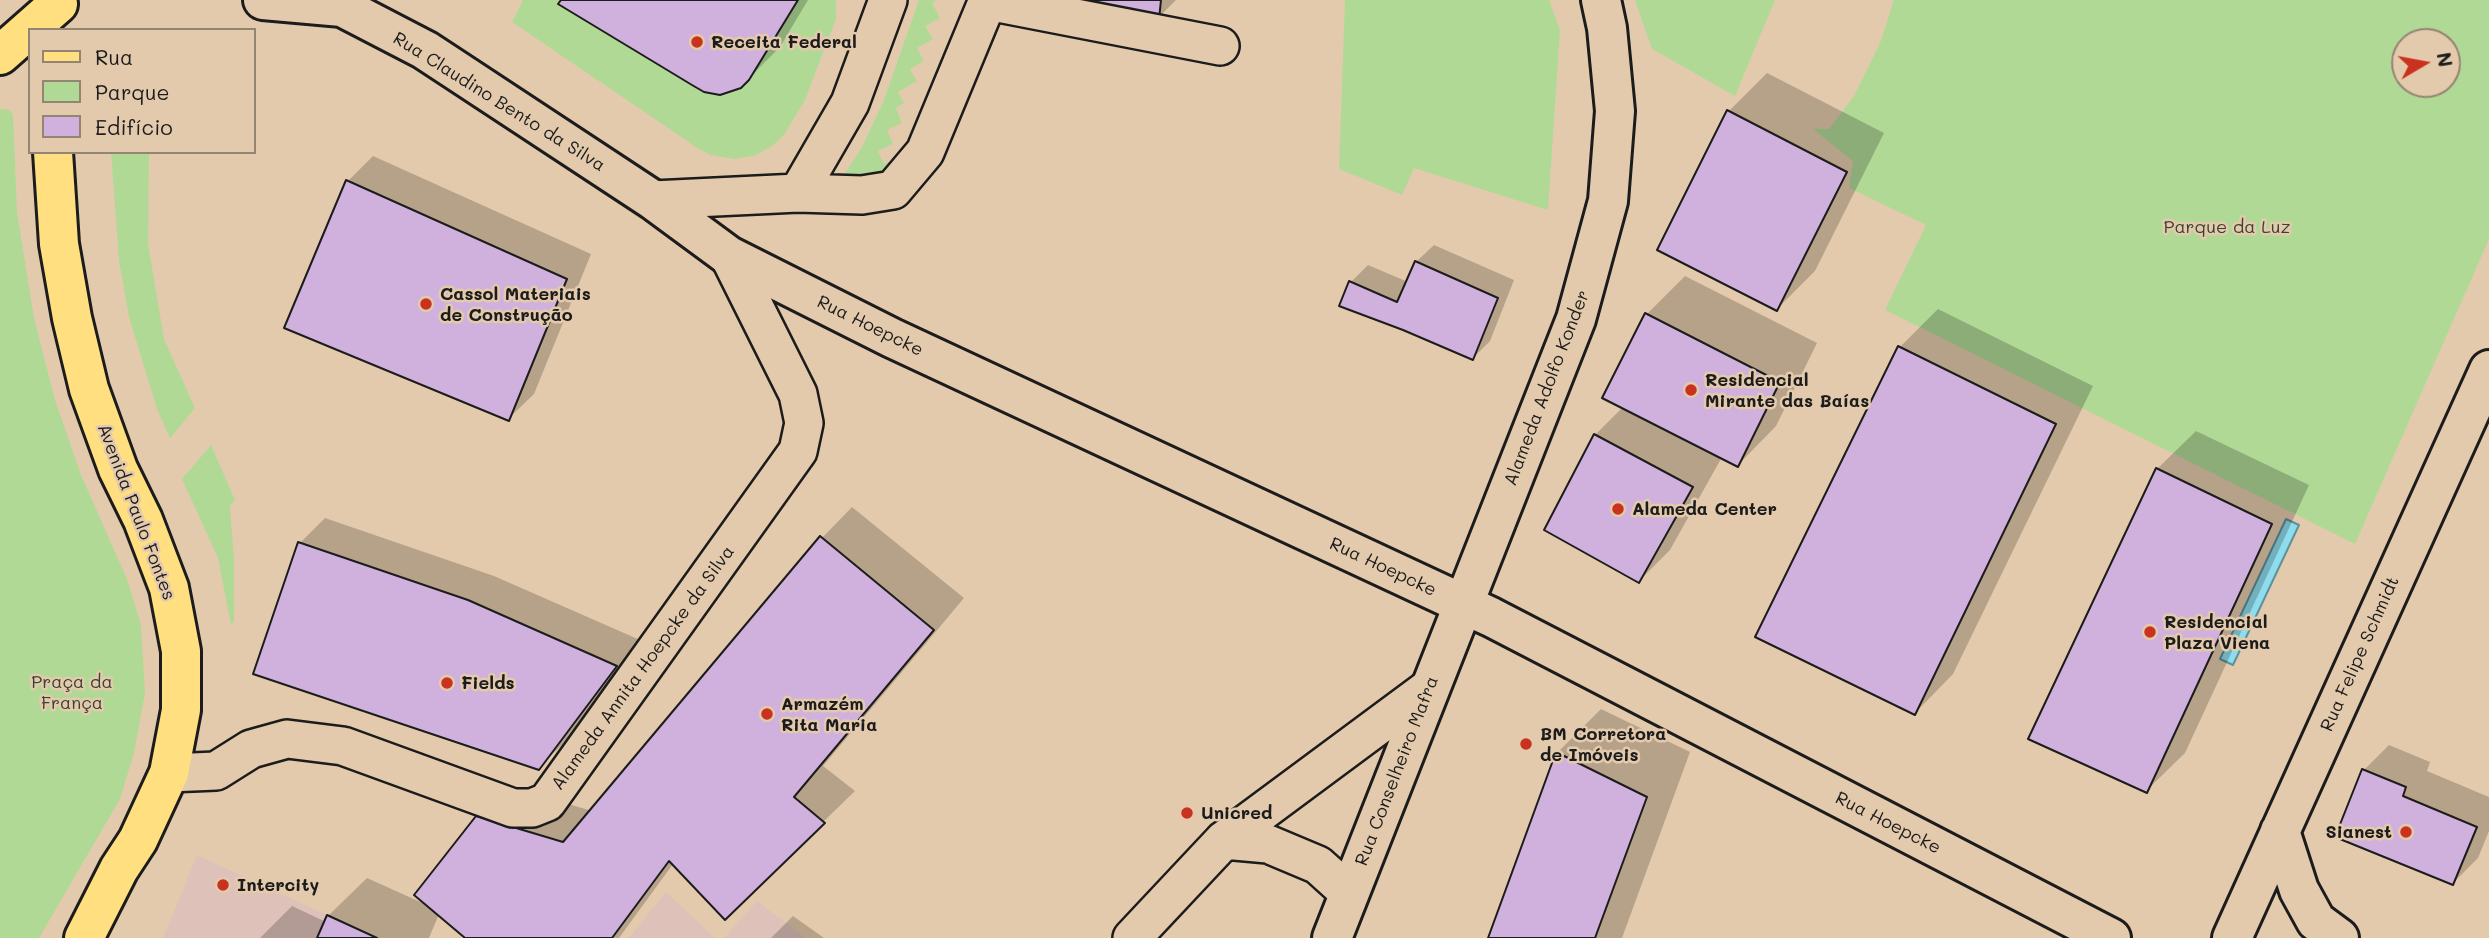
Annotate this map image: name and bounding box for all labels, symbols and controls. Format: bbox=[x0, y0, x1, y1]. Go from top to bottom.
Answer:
legend bbox=[28, 28, 256, 154]
street label: Rua Claudino Bento da Silva bbox=[389, 28, 609, 176]
north arrow bbox=[2391, 28, 2461, 98]
place label: Receita Federal bbox=[711, 31, 857, 53]
marker: Receita Federal bbox=[689, 34, 705, 50]
text: Rua bbox=[95, 43, 133, 70]
text: N bbox=[2432, 50, 2459, 69]
text: Parque bbox=[95, 78, 169, 105]
text: Edifício bbox=[95, 113, 173, 140]
park label: Parque da Luz bbox=[2163, 216, 2291, 238]
place label: Cassol Materiais de Construção bbox=[440, 283, 591, 326]
street label: Alameda Adolfo Konder bbox=[1500, 287, 1594, 489]
street label: Rua Hoepcke bbox=[813, 291, 927, 361]
marker: Cassol Materiais de Construção bbox=[418, 296, 434, 312]
place label: Residencial Mirante das Baías bbox=[1705, 369, 1869, 412]
marker: Residencial Mirante das Baías bbox=[1683, 382, 1699, 398]
street label: Avenida Paulo Fontes bbox=[92, 421, 180, 603]
place label: Alameda Center bbox=[1632, 498, 1777, 520]
marker: Alameda Center bbox=[1610, 501, 1626, 517]
street label: Rua Hoepcke bbox=[1326, 533, 1440, 601]
street label: Alameda Annita Hoepcke da Silva bbox=[547, 542, 739, 794]
street label: Rua Felipe Schmidt bbox=[2316, 573, 2404, 735]
place label: Residencial Plaza Viena bbox=[2164, 611, 2270, 654]
marker: Residencial Plaza Viena bbox=[2142, 624, 2158, 640]
park label: Praça da França bbox=[31, 671, 113, 714]
place label: Fields bbox=[461, 672, 515, 694]
street label: Rua Conselheiro Mafra bbox=[1351, 673, 1443, 869]
marker: Fields bbox=[439, 675, 455, 691]
place label: Armazém Rita Maria bbox=[781, 693, 877, 736]
marker: Armazém Rita Maria bbox=[759, 706, 775, 722]
place label: BM Corretora de Imóveis bbox=[1540, 723, 1666, 766]
marker: BM Corretora de Imóveis bbox=[1518, 736, 1534, 752]
street label: Rua Hoepcke bbox=[1832, 787, 1944, 859]
place label: Unicred bbox=[1201, 802, 1272, 824]
marker: Unicred bbox=[1179, 805, 1195, 821]
place label: Sianest bbox=[2325, 821, 2392, 843]
marker: Sianest bbox=[2398, 824, 2414, 840]
place label: Intercity bbox=[237, 874, 319, 896]
marker: Intercity bbox=[215, 877, 231, 893]

